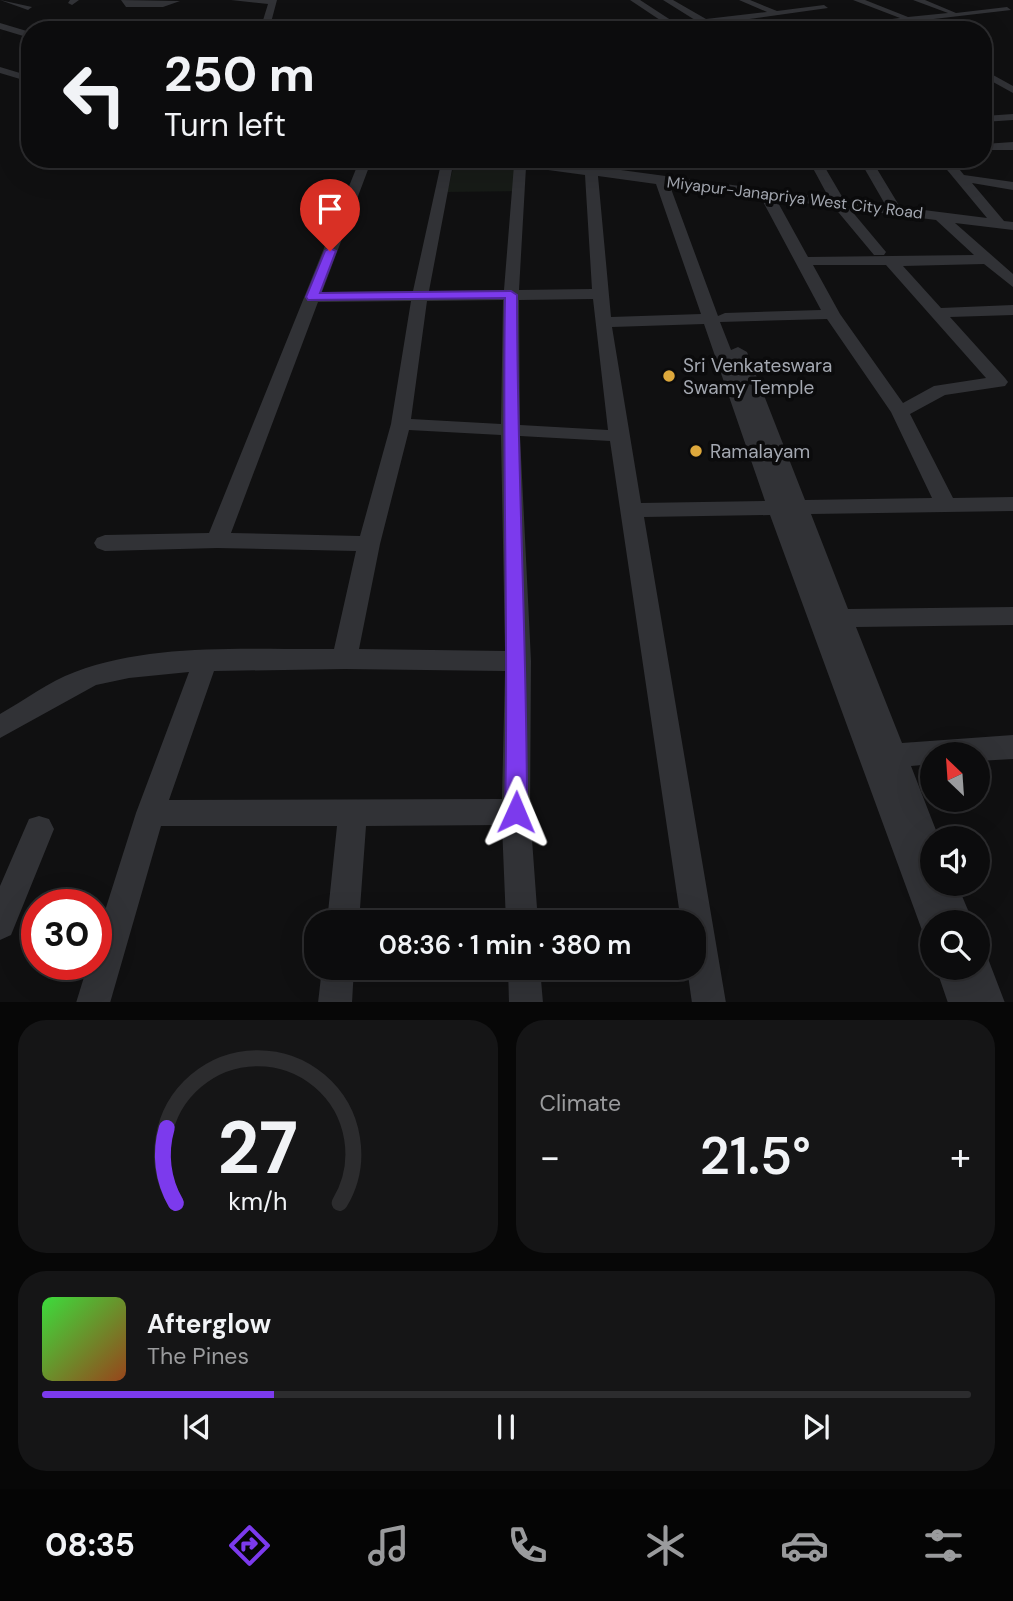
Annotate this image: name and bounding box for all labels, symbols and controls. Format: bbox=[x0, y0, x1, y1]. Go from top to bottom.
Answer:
text: 250 m bbox=[164, 42, 315, 106]
icon: left bbox=[49, 49, 140, 140]
text: Turn left bbox=[164, 104, 286, 146]
street label: Miyapur-Janapriya West City Road bbox=[666, 171, 924, 224]
pin bbox=[300, 179, 360, 251]
icon: arrive bbox=[311, 190, 349, 228]
place label: Sri Venkateswara Swamy Temple bbox=[683, 353, 832, 400]
marker: Sri Venkateswara Swamy Temple bbox=[661, 368, 677, 384]
place label: Ramalayam bbox=[710, 439, 810, 464]
marker: Ramalayam bbox=[688, 443, 704, 459]
north arrow bbox=[920, 742, 990, 812]
map controls bbox=[920, 742, 990, 980]
position arrow bbox=[479, 775, 553, 849]
button: sound bbox=[920, 826, 990, 896]
speed limit sign: 30 bbox=[21, 889, 112, 980]
button: search bbox=[920, 910, 990, 980]
text: 08:36 · 1 min · 380 m bbox=[379, 928, 631, 962]
text: Climate bbox=[540, 1088, 621, 1118]
text: 27 bbox=[217, 1101, 298, 1196]
text: 21.5° bbox=[700, 1122, 811, 1190]
text: − bbox=[540, 1132, 560, 1182]
text: + bbox=[950, 1132, 971, 1182]
text: km/h bbox=[228, 1184, 287, 1217]
text: Afterglow bbox=[147, 1307, 271, 1341]
text: The Pines bbox=[147, 1341, 249, 1371]
icon: previous bbox=[178, 1408, 216, 1446]
icon: pause bbox=[487, 1408, 525, 1446]
icon: next bbox=[797, 1408, 835, 1446]
icon: directions bbox=[225, 1521, 274, 1570]
icon: music bbox=[364, 1521, 413, 1570]
icon: phone bbox=[503, 1521, 552, 1570]
icon: climate bbox=[641, 1521, 690, 1570]
icon: car bbox=[780, 1521, 829, 1570]
icon: filters bbox=[919, 1521, 968, 1570]
text: 08:35 bbox=[45, 1524, 135, 1566]

